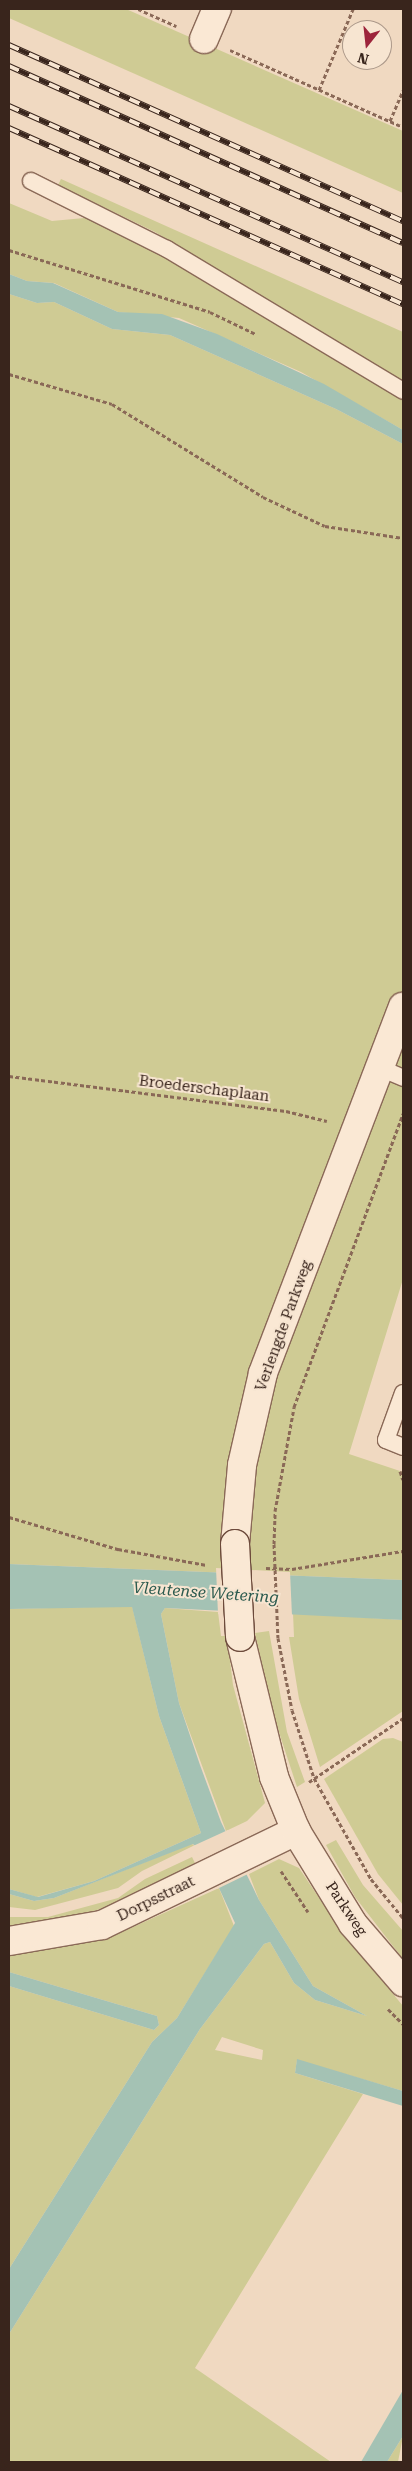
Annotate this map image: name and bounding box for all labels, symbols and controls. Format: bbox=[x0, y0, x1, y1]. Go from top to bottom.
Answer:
north arrow bbox=[342, 20, 392, 70]
text: N bbox=[356, 49, 371, 68]
street label: Broederschaplaan bbox=[138, 1072, 270, 1106]
street label: Verlengde Parkweg bbox=[252, 1258, 316, 1394]
water label: Vleutense Wetering bbox=[132, 1578, 280, 1608]
street label: Dorpsstraat bbox=[114, 1872, 198, 1926]
street label: Parkweg bbox=[321, 1878, 371, 1940]

